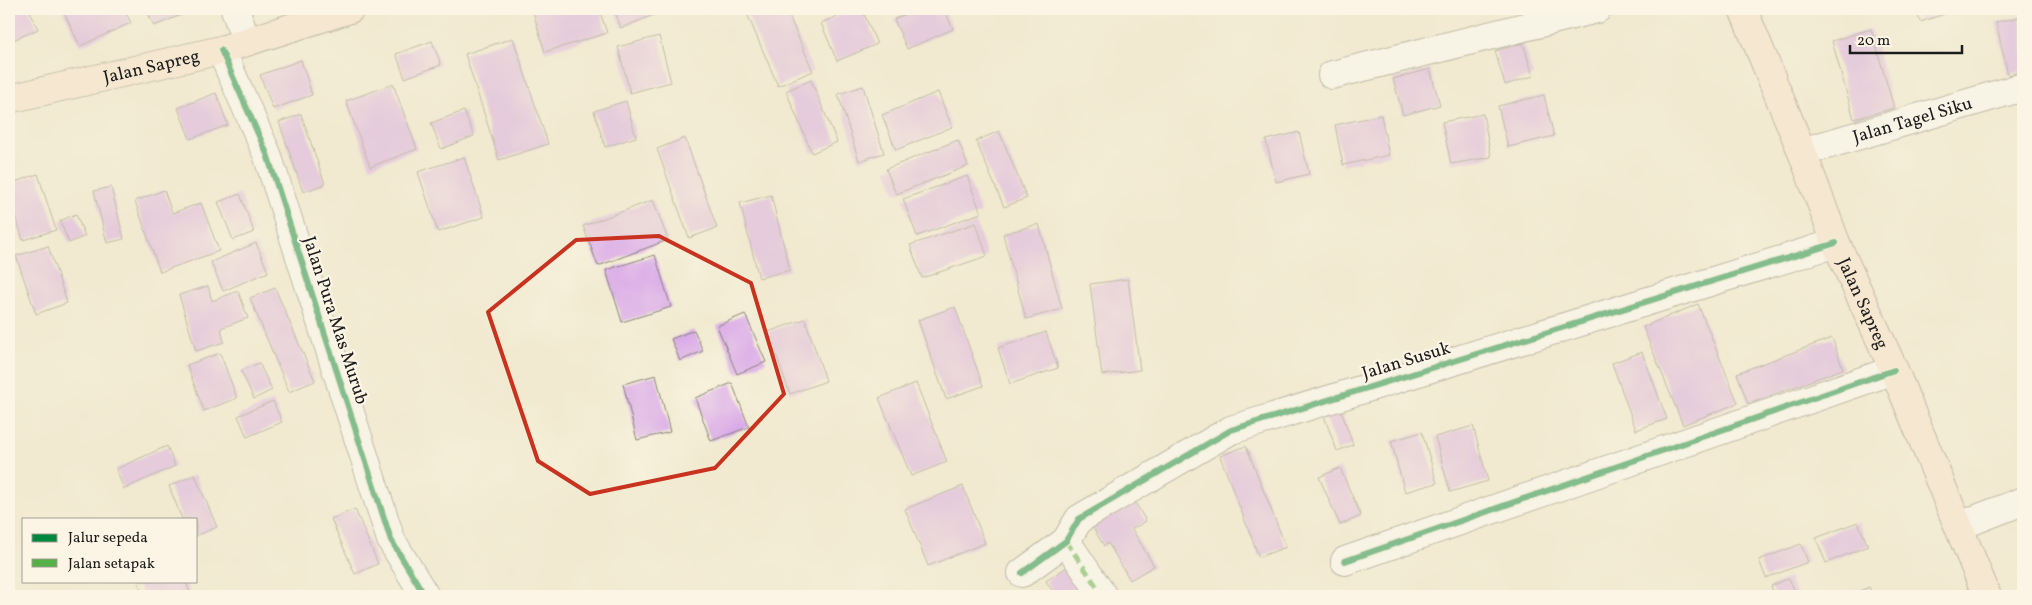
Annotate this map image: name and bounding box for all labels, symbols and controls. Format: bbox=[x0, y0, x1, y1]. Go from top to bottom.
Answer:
scale bar bbox=[1850, 22, 1962, 54]
text: 20 m bbox=[1857, 31, 1890, 52]
street label: Jalan Sapreg bbox=[101, 44, 202, 91]
street label: Jalan Tagel Siku bbox=[1850, 92, 1976, 150]
street label: Jalan Pura Mas Murub bbox=[296, 233, 374, 408]
street label: Jalan Sapreg bbox=[1830, 254, 1894, 354]
street label: Jalan Susuk bbox=[1359, 336, 1454, 387]
legend bbox=[22, 518, 198, 582]
text: Jalur sepeda bbox=[68, 528, 148, 549]
text: Jalan setapak bbox=[68, 554, 155, 575]

